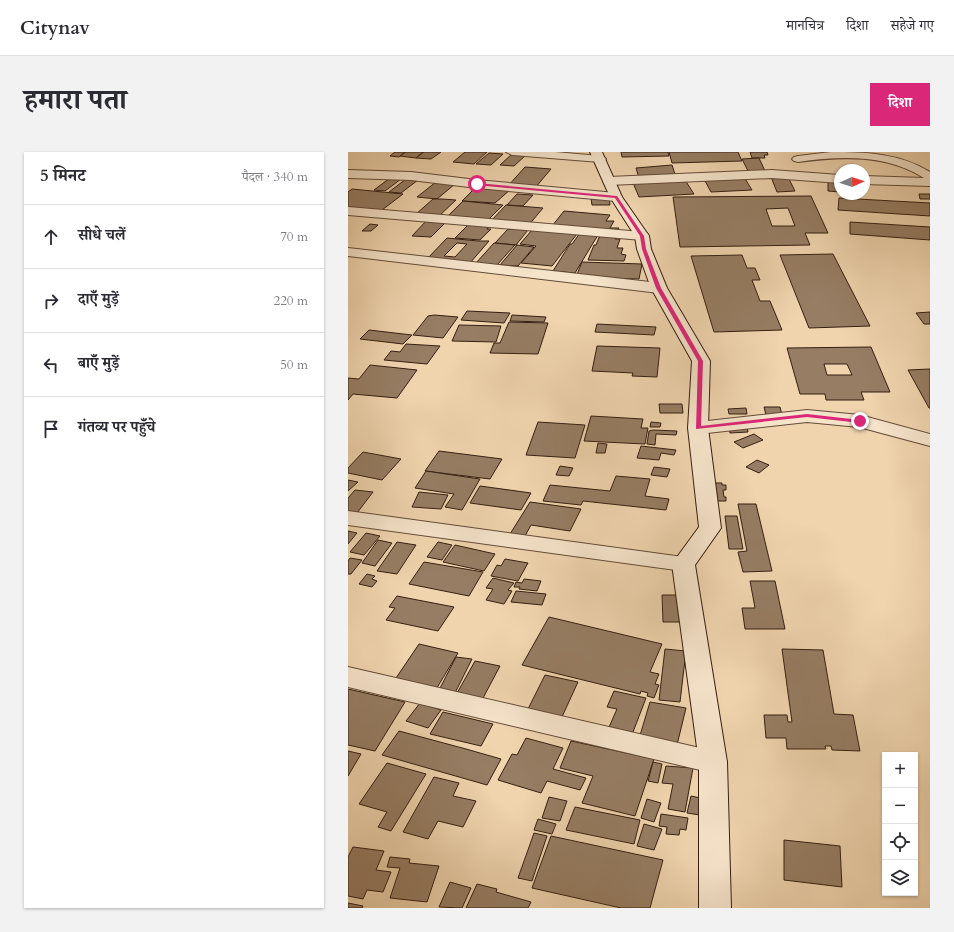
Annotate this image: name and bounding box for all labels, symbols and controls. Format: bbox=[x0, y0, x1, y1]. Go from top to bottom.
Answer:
text: Citynav bbox=[20, 15, 90, 41]
text: मानचित्र bbox=[786, 16, 824, 35]
text: दिशा bbox=[846, 16, 868, 35]
text: सहेजे गए bbox=[890, 16, 934, 35]
text: हमारा पता bbox=[24, 81, 127, 119]
button: दिशा bbox=[870, 83, 930, 126]
text: 5 मिनट bbox=[40, 164, 86, 187]
north arrow bbox=[834, 164, 870, 200]
text: पैदल · 340 m bbox=[242, 168, 308, 186]
route start bbox=[468, 175, 486, 193]
text: सीधे चलें bbox=[78, 225, 126, 245]
icon: ahead bbox=[40, 226, 62, 248]
text: 70 m bbox=[280, 228, 308, 246]
text: दाएँ मुड़ें bbox=[78, 289, 119, 309]
icon: right bbox=[40, 290, 62, 312]
text: 220 m bbox=[274, 292, 308, 310]
text: बाएँ मुड़ें bbox=[78, 353, 119, 373]
icon: left bbox=[40, 354, 62, 376]
text: 50 m bbox=[280, 356, 308, 374]
route end bbox=[851, 412, 869, 430]
text: गंतव्य पर पहुँचे bbox=[78, 417, 155, 437]
icon: arrive bbox=[40, 418, 62, 440]
map controls bbox=[882, 752, 918, 896]
button: + bbox=[882, 752, 918, 788]
button: − bbox=[882, 788, 918, 824]
button: locate bbox=[882, 824, 918, 860]
button: layers bbox=[882, 860, 918, 896]

